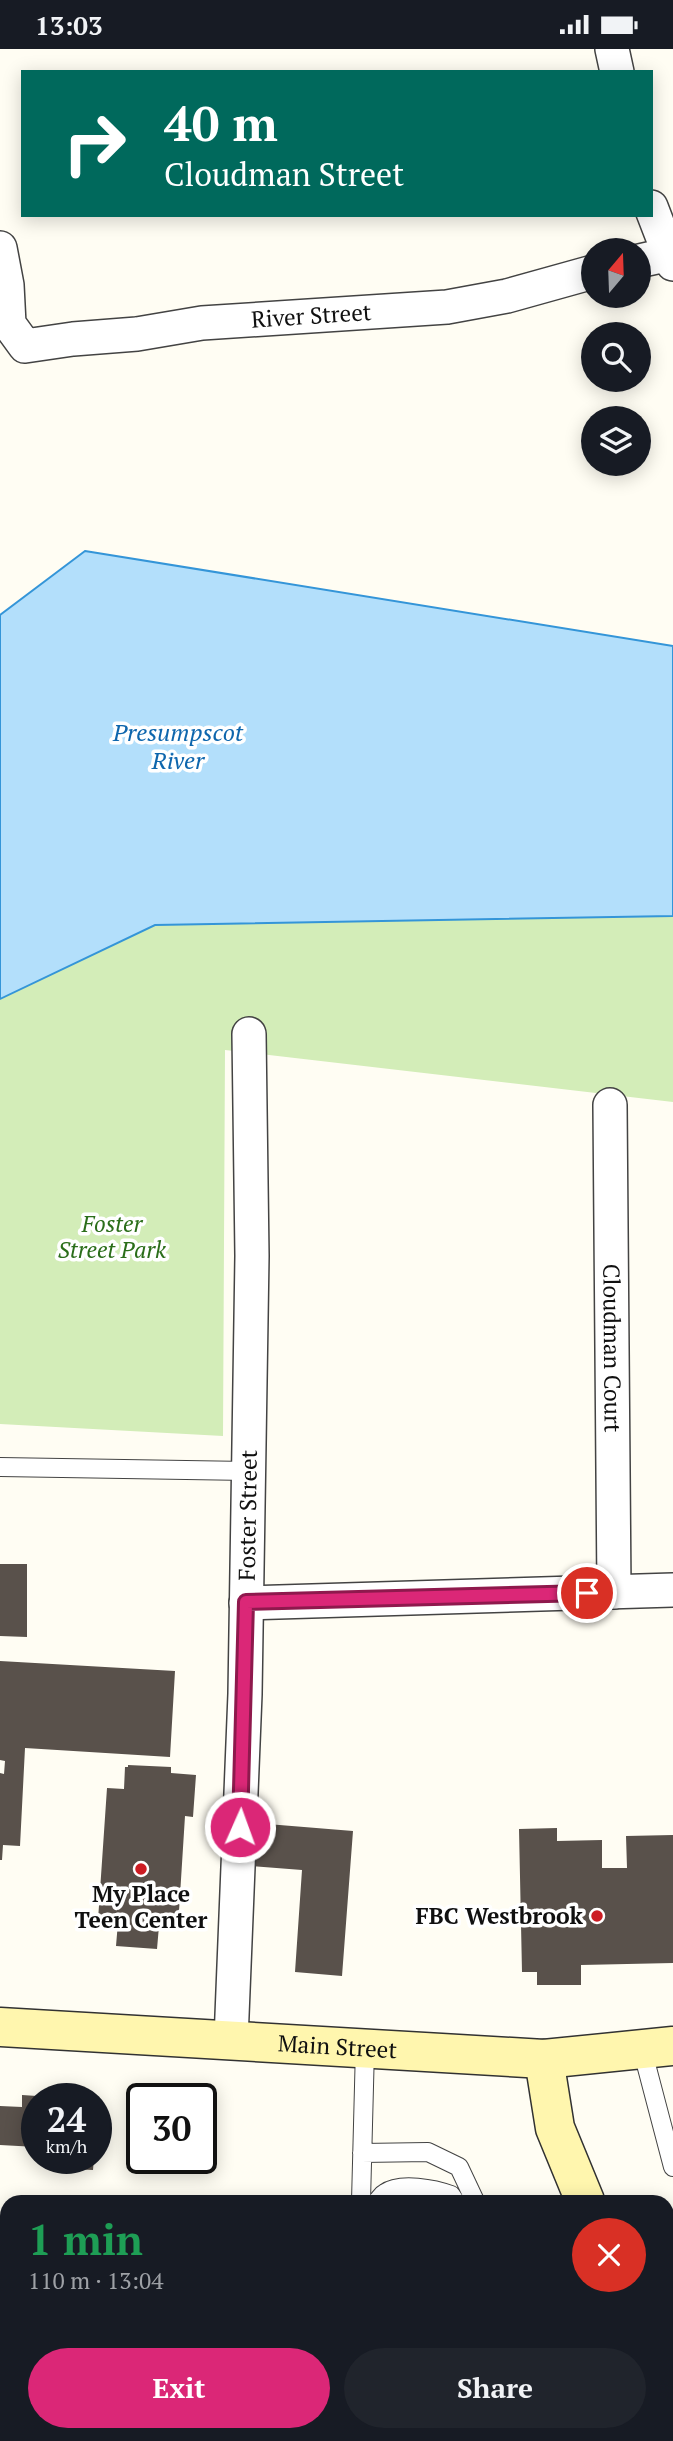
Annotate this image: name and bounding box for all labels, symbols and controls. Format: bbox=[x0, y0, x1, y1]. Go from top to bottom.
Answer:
text: 13:03 bbox=[35, 8, 103, 42]
text: 40 m bbox=[164, 90, 278, 155]
icon: right bbox=[49, 98, 140, 189]
text: Cloudman Street bbox=[164, 153, 404, 195]
north arrow bbox=[581, 238, 651, 308]
map controls bbox=[581, 238, 651, 476]
street label: River Street bbox=[250, 296, 373, 335]
button: search bbox=[581, 322, 651, 392]
button: layers bbox=[581, 406, 651, 476]
water label: Presumpscot River bbox=[112, 716, 244, 776]
park label: Foster Street Park bbox=[58, 1208, 167, 1265]
street label: Cloudman Court bbox=[596, 1263, 629, 1433]
street label: Foster Street bbox=[231, 1449, 264, 1581]
pin bbox=[557, 1563, 617, 1623]
icon: arrive bbox=[568, 1574, 606, 1612]
position arrow bbox=[203, 1790, 277, 1864]
marker: My Place Teen Center bbox=[133, 1861, 149, 1877]
place label: My Place Teen Center bbox=[75, 1878, 208, 1935]
place label: FBC Westbrook bbox=[416, 1900, 584, 1931]
marker: FBC Westbrook bbox=[589, 1908, 605, 1924]
street label: Main Street bbox=[277, 2027, 398, 2065]
speed limit sign: 30 bbox=[126, 2083, 217, 2174]
text: 24 bbox=[47, 2096, 86, 2142]
text: km/h bbox=[46, 2134, 87, 2158]
text: 1 min bbox=[28, 2211, 143, 2267]
button: close bbox=[572, 2218, 646, 2292]
text: 110 m · 13:04 bbox=[28, 2265, 163, 2296]
button: Exit bbox=[28, 2348, 330, 2428]
button: Share bbox=[344, 2348, 646, 2428]

